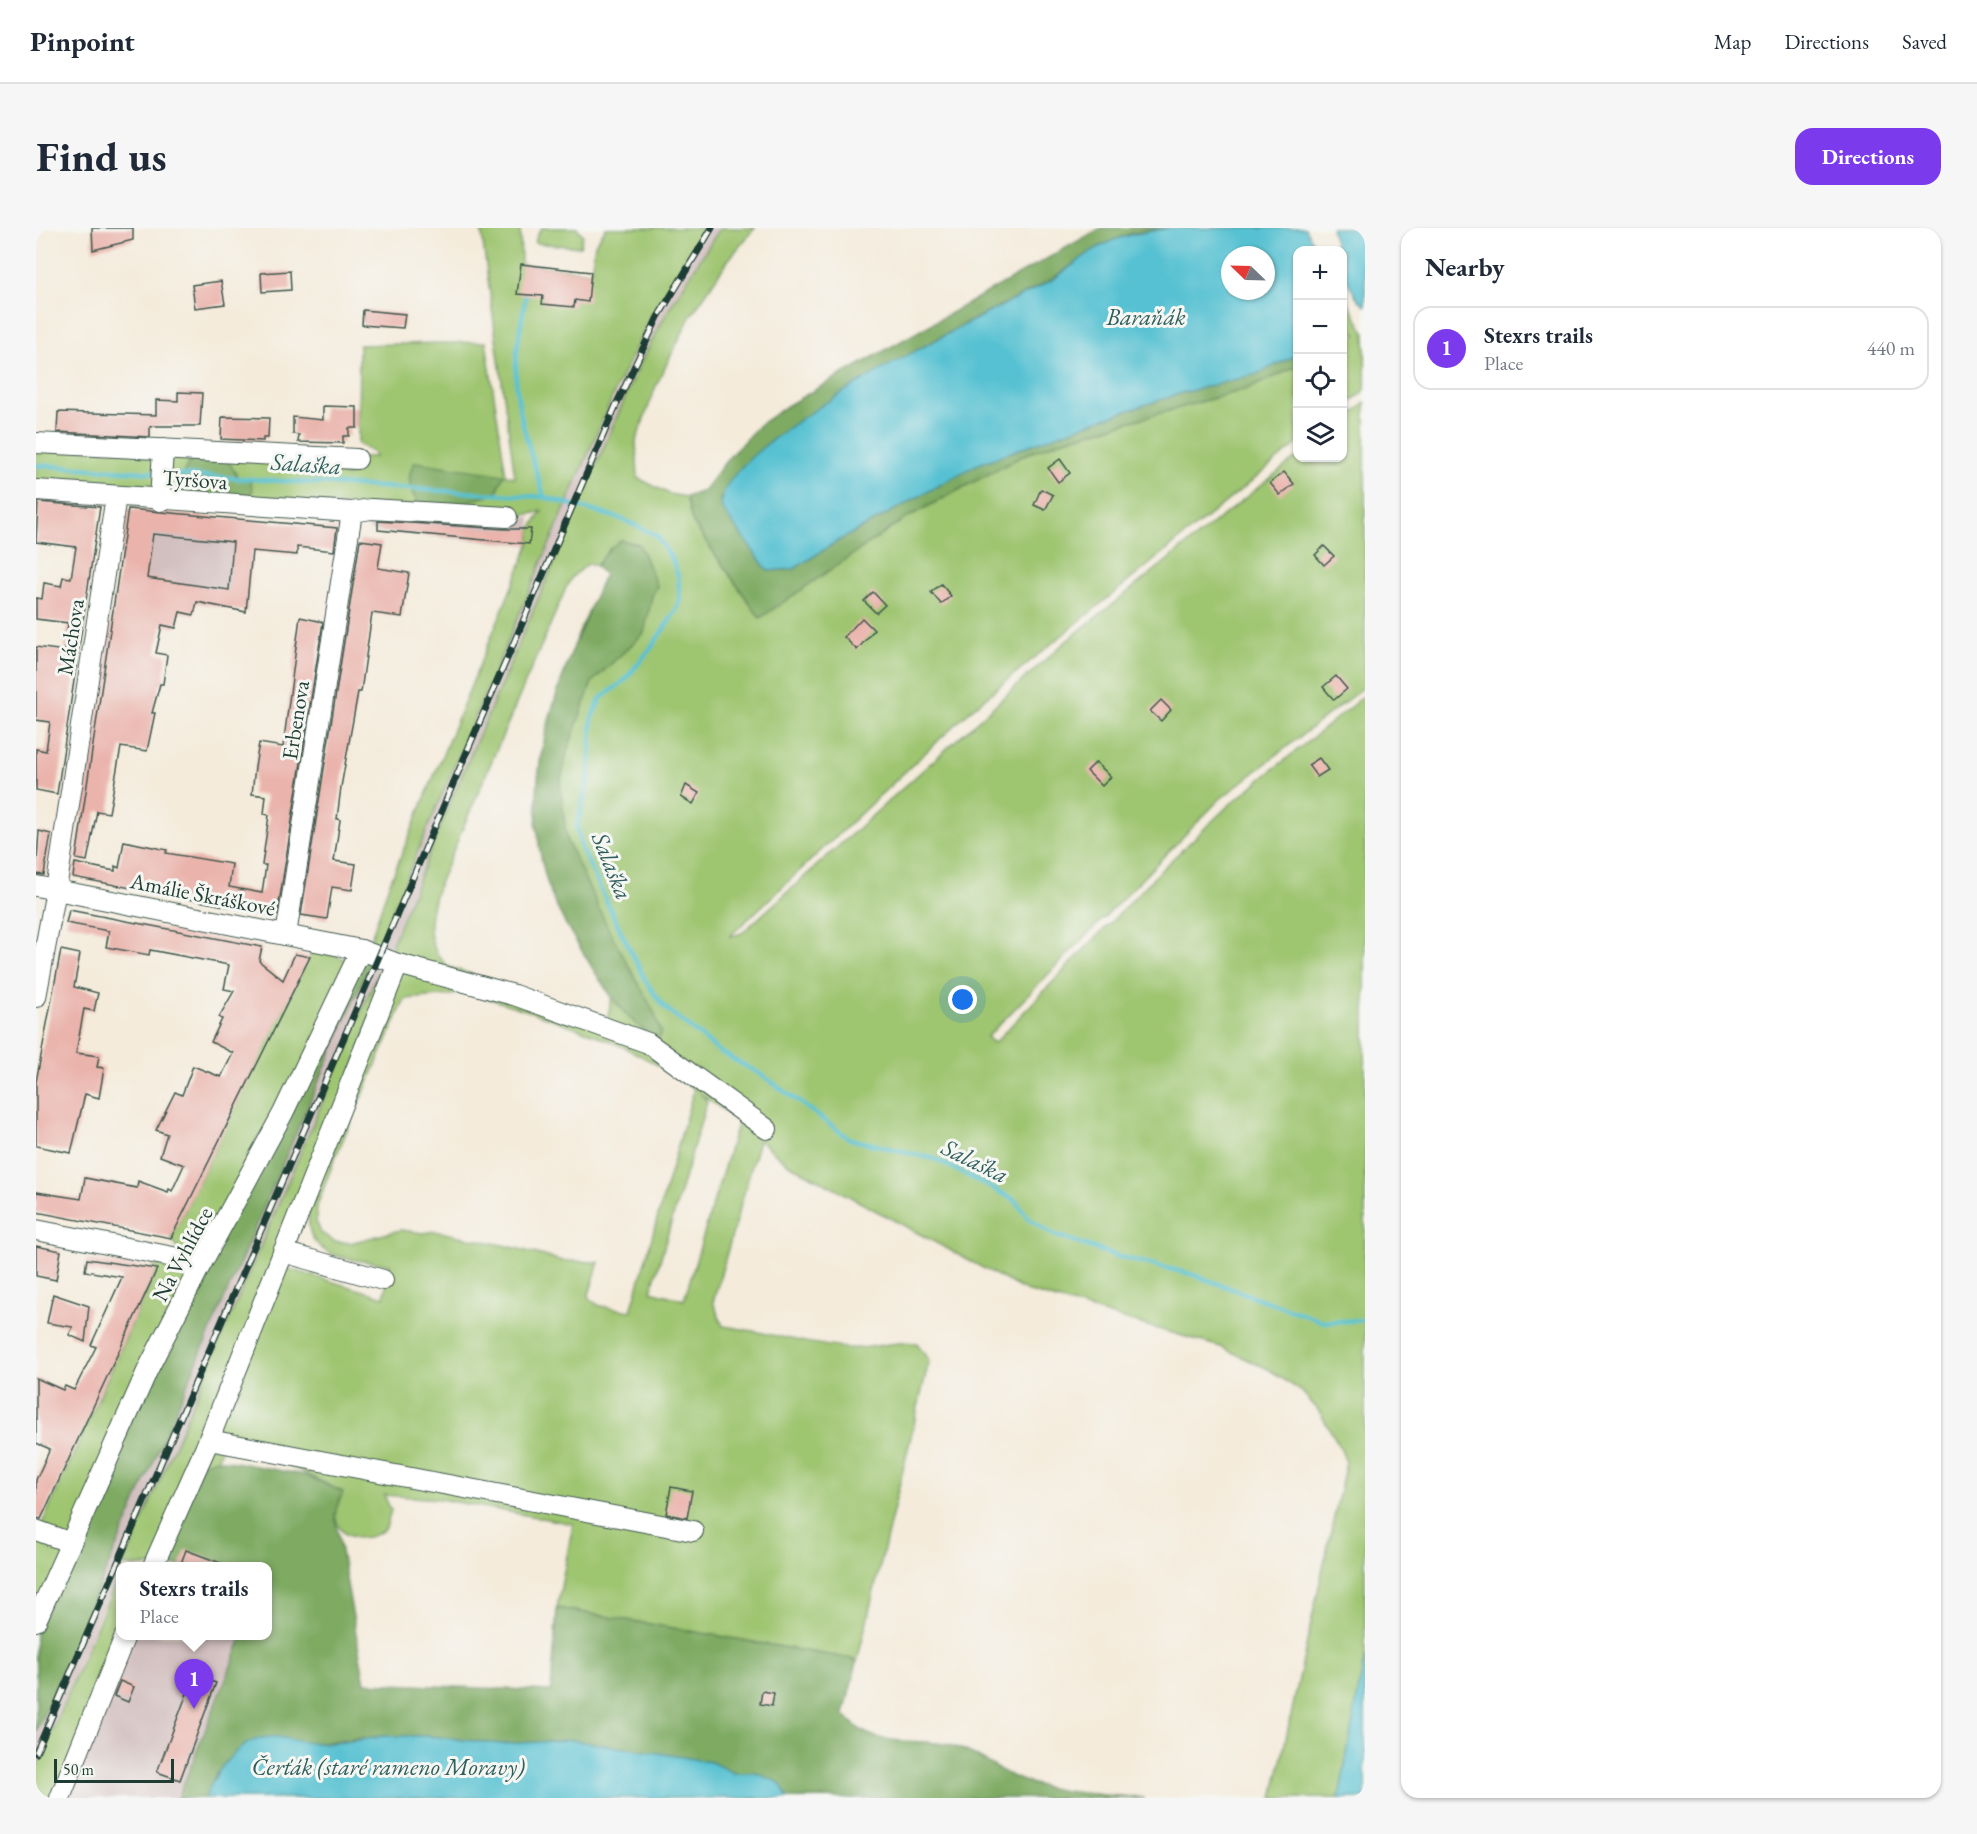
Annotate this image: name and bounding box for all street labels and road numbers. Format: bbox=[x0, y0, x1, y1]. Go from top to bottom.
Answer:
street label: Tyršova bbox=[161, 463, 229, 496]
street label: Máchova bbox=[50, 597, 91, 677]
street label: Erbenova bbox=[275, 678, 316, 762]
street label: Amálie Škráškové bbox=[127, 866, 278, 923]
street label: Na Vyhlídce bbox=[145, 1202, 220, 1307]

